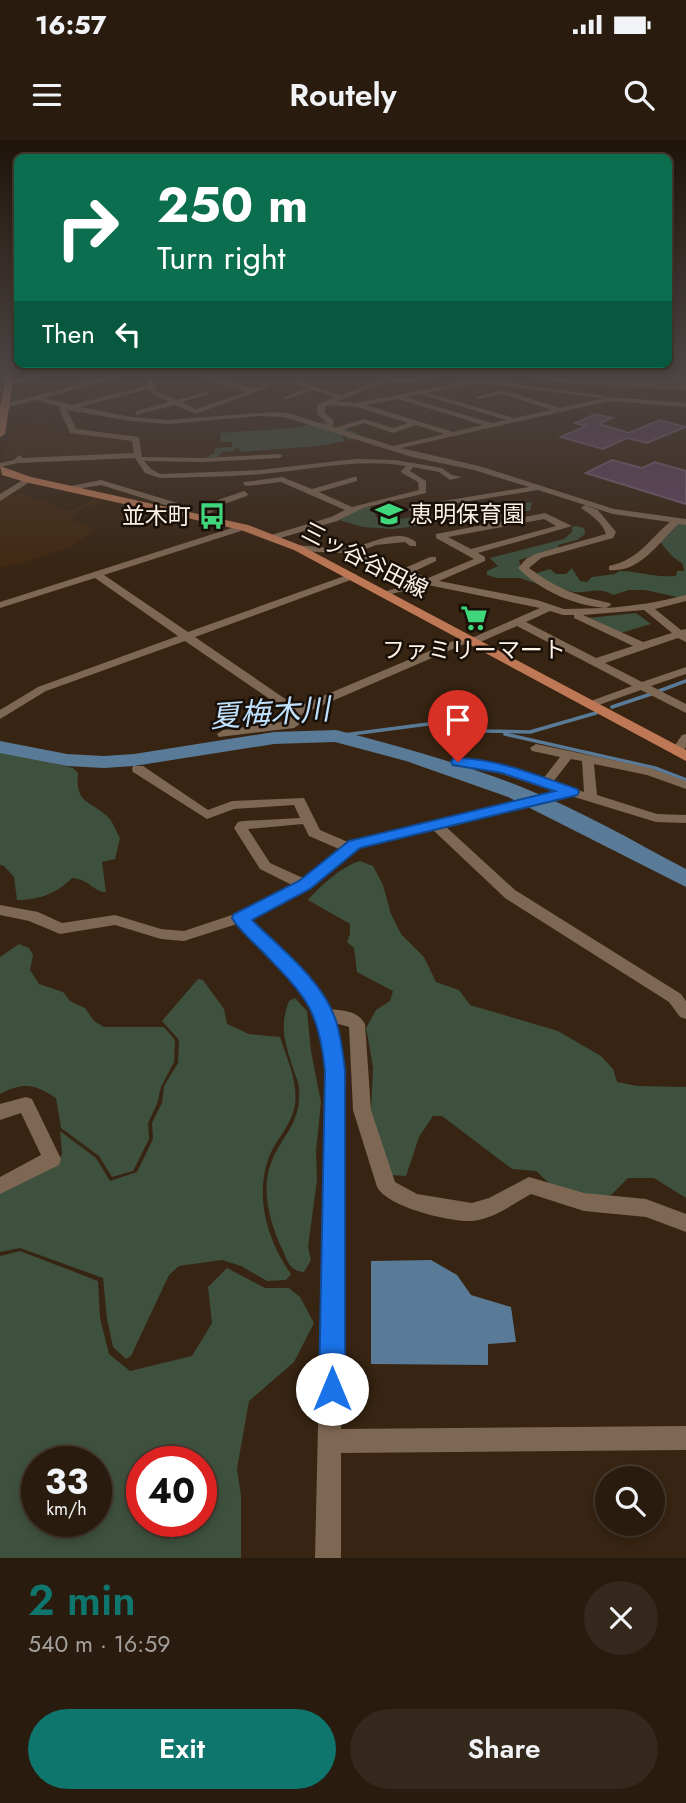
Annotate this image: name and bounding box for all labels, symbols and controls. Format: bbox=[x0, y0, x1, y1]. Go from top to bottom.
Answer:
text: 16:57 bbox=[35, 6, 106, 44]
text: Routely bbox=[289, 72, 397, 118]
icon: menu bbox=[28, 76, 66, 114]
icon: search bbox=[620, 76, 658, 114]
text: 250 m bbox=[157, 170, 308, 240]
icon: right bbox=[42, 182, 133, 273]
text: Turn right bbox=[157, 235, 286, 281]
text: Then bbox=[42, 315, 95, 353]
icon: left bbox=[109, 315, 147, 353]
place label: 恵明保育園 bbox=[410, 497, 525, 531]
place label: 並木町 bbox=[122, 499, 191, 533]
school or university icon: 恵明保育園 bbox=[374, 499, 404, 529]
bus stop icon: 並木町 bbox=[197, 501, 227, 531]
street label: 三ッ谷谷田線 bbox=[296, 514, 434, 606]
supermarket icon: ファミリーマート bbox=[459, 603, 489, 633]
place label: ファミリーマート bbox=[382, 633, 566, 667]
water label: 夏梅木川 bbox=[209, 687, 334, 738]
pin bbox=[428, 690, 488, 762]
icon: arrive bbox=[439, 701, 477, 739]
position arrow bbox=[295, 1352, 369, 1426]
speed limit sign: 40 bbox=[126, 1446, 217, 1537]
text: 33 bbox=[45, 1457, 88, 1507]
map controls bbox=[595, 1466, 665, 1536]
button: search bbox=[595, 1466, 665, 1536]
text: km/h bbox=[46, 1496, 87, 1522]
text: 2 min bbox=[28, 1570, 136, 1631]
button: close bbox=[584, 1581, 658, 1655]
text: 540 m · 16:59 bbox=[28, 1627, 170, 1661]
button: Exit bbox=[28, 1709, 336, 1789]
button: Share bbox=[350, 1709, 658, 1789]

